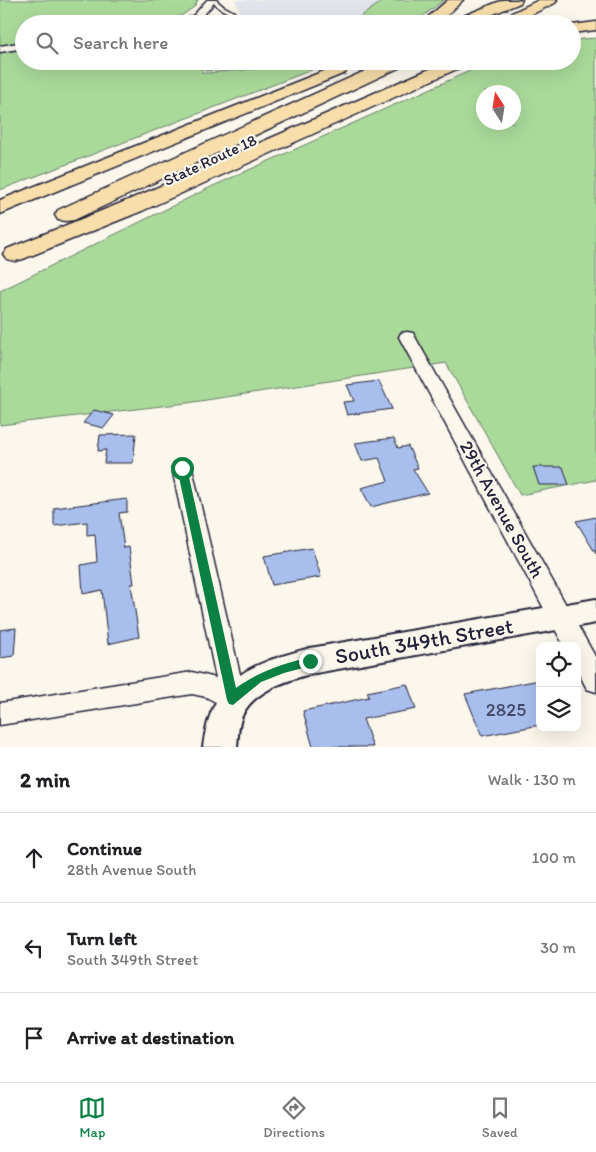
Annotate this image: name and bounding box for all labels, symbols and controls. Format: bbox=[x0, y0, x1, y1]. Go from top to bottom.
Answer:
search box bbox=[15, 15, 581, 70]
icon: search bbox=[33, 29, 61, 57]
text: Search here bbox=[73, 31, 168, 54]
north arrow bbox=[476, 85, 521, 130]
street label: State Route 18 bbox=[160, 130, 260, 190]
street label: 29th Avenue South bbox=[455, 436, 549, 582]
route start bbox=[171, 457, 194, 480]
street label: South 349th Street bbox=[333, 612, 515, 670]
map controls bbox=[536, 642, 581, 732]
button: locate bbox=[536, 642, 581, 687]
route end bbox=[299, 650, 322, 673]
button: layers bbox=[536, 687, 581, 732]
house number: 2825 bbox=[486, 698, 526, 721]
text: 2 min bbox=[20, 767, 70, 792]
text: Walk · 130 m bbox=[488, 770, 576, 789]
text: Continue bbox=[67, 837, 142, 860]
icon: ahead bbox=[20, 844, 48, 872]
text: 100 m bbox=[532, 848, 576, 867]
text: 28th Avenue South bbox=[67, 860, 196, 879]
text: Turn left bbox=[67, 927, 137, 950]
icon: left bbox=[20, 934, 48, 962]
text: 30 m bbox=[540, 938, 576, 957]
text: South 349th Street bbox=[67, 950, 198, 969]
icon: arrive bbox=[20, 1024, 48, 1052]
text: Arrive at destination bbox=[67, 1026, 234, 1049]
tab: Map bbox=[78, 1094, 106, 1141]
tab: Directions bbox=[263, 1094, 325, 1141]
tab: Saved bbox=[482, 1094, 518, 1141]

